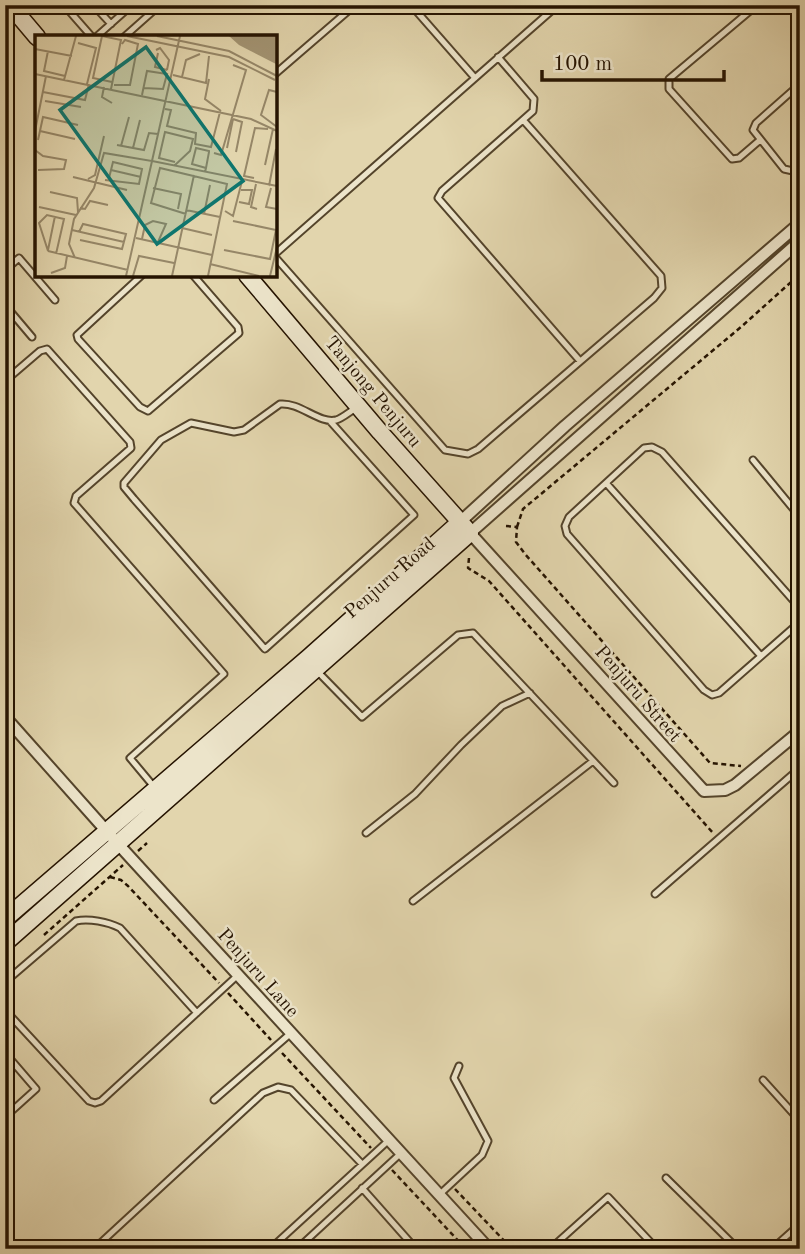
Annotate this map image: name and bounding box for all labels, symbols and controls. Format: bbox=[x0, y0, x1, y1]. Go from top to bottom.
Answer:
inset map bbox=[35, 35, 276, 276]
scale bar bbox=[542, 38, 724, 82]
text: 100 m bbox=[553, 54, 612, 75]
street label: Tanjong Penjuru bbox=[320, 333, 424, 452]
street label: Penjuru Road bbox=[342, 535, 439, 623]
street label: Penjuru Street bbox=[590, 643, 684, 746]
street label: Penjuru Lane bbox=[213, 926, 302, 1021]

